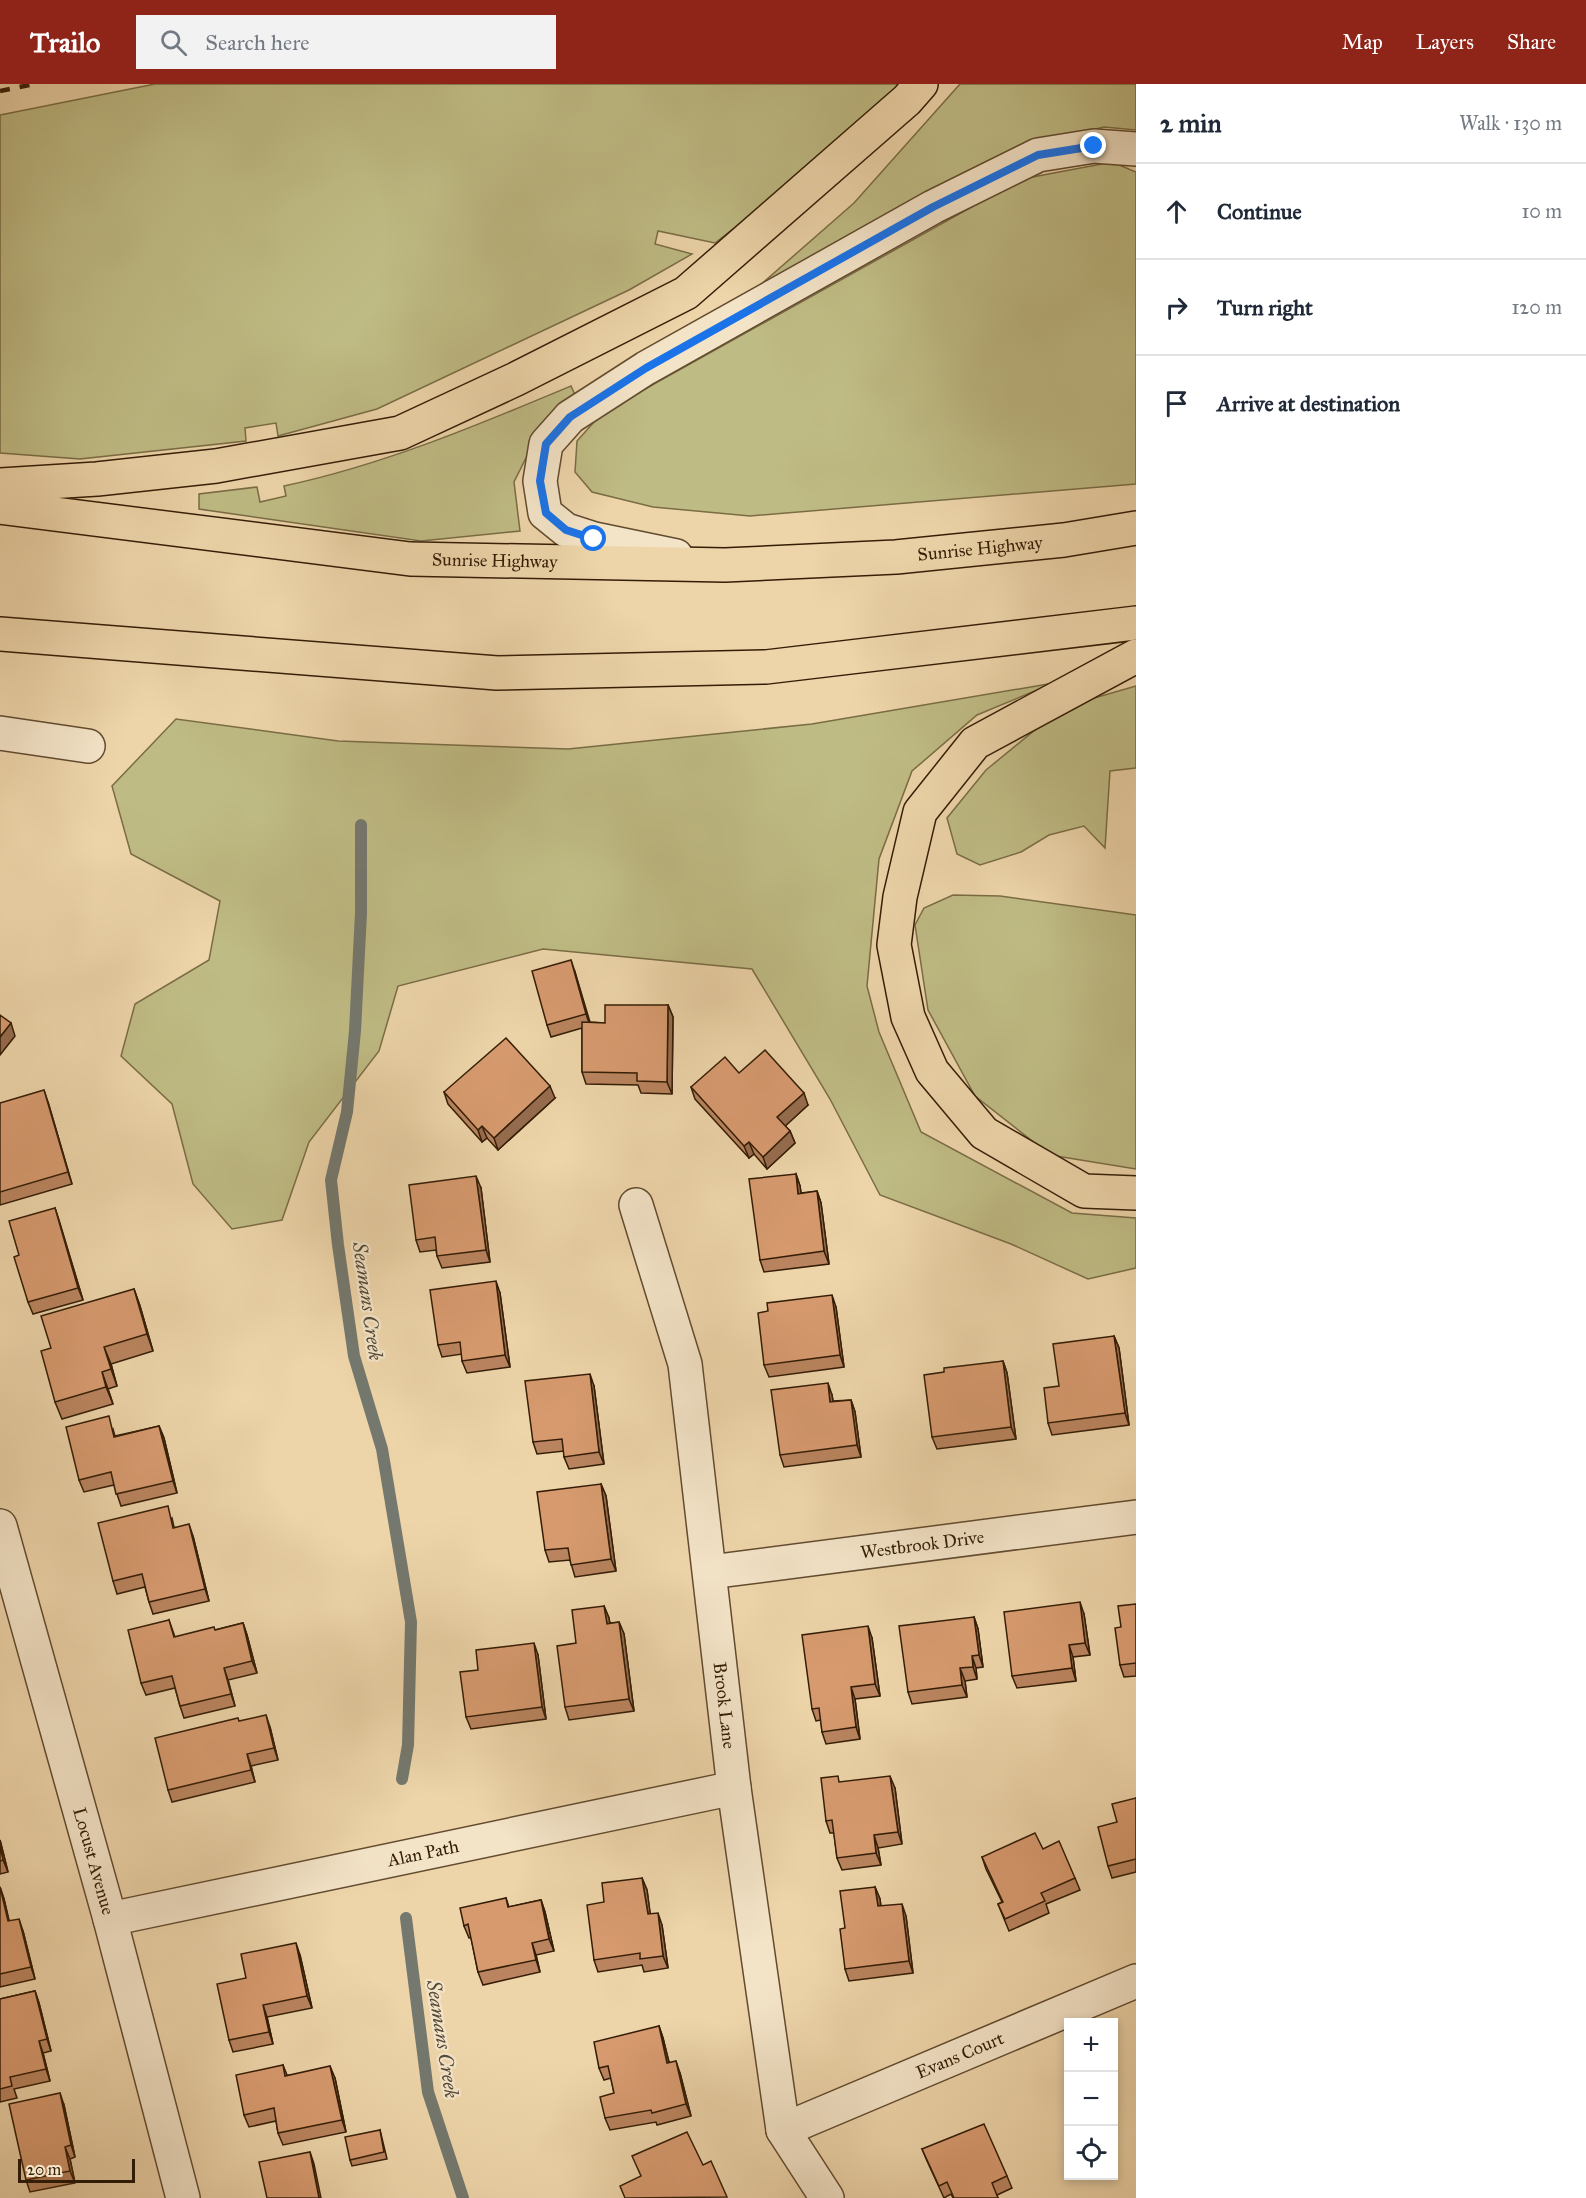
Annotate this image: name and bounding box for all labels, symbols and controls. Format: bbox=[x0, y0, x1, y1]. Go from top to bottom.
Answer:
search box bbox=[136, 15, 556, 69]
text: Trailo bbox=[30, 25, 100, 60]
icon: search bbox=[157, 26, 190, 59]
text: Search here bbox=[205, 29, 309, 56]
text: Map bbox=[1342, 29, 1383, 55]
text: Layers bbox=[1416, 29, 1474, 55]
text: Share bbox=[1507, 29, 1556, 55]
text: 2 min bbox=[1160, 107, 1221, 139]
text: Walk · 130 m bbox=[1459, 111, 1562, 135]
route end bbox=[1080, 132, 1106, 158]
icon: ahead bbox=[1160, 195, 1193, 228]
text: Continue bbox=[1217, 198, 1302, 225]
text: 10 m bbox=[1521, 199, 1562, 223]
icon: right bbox=[1160, 291, 1193, 324]
text: Turn right bbox=[1217, 294, 1313, 321]
text: 120 m bbox=[1511, 295, 1562, 319]
icon: arrive bbox=[1160, 387, 1193, 420]
text: Arrive at destination bbox=[1217, 390, 1400, 417]
route start bbox=[580, 525, 606, 551]
street label: Sunrise Highway bbox=[916, 531, 1044, 566]
street label: Sunrise Highway bbox=[432, 548, 558, 573]
water label: Seamans Creek bbox=[348, 1239, 388, 1362]
street label: Westbrook Drive bbox=[859, 1526, 985, 1563]
street label: Brook Lane bbox=[709, 1661, 740, 1750]
street label: Locust Avenue bbox=[68, 1805, 119, 1917]
street label: Alan Path bbox=[385, 1835, 461, 1872]
water label: Seamans Creek bbox=[422, 1977, 464, 2100]
map controls bbox=[1064, 2018, 1118, 2180]
button: + bbox=[1064, 2018, 1118, 2072]
street label: Evans Court bbox=[913, 2027, 1008, 2084]
button: − bbox=[1064, 2072, 1118, 2126]
button: locate bbox=[1064, 2126, 1118, 2180]
scale bar bbox=[18, 2156, 135, 2184]
text: 20 m bbox=[27, 2160, 61, 2179]

